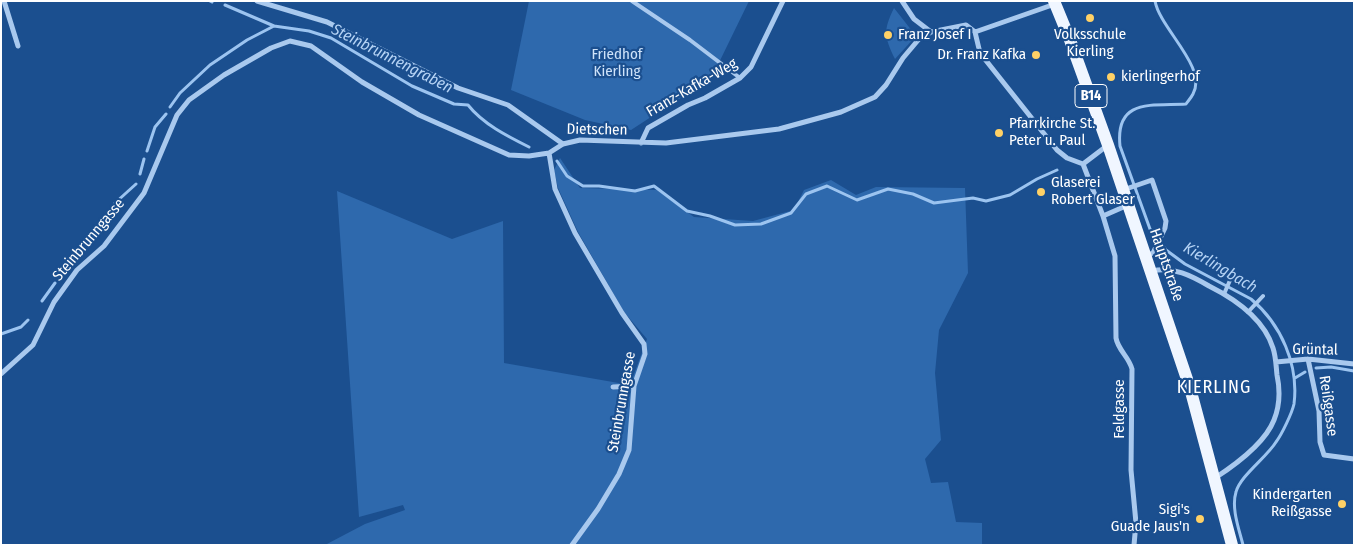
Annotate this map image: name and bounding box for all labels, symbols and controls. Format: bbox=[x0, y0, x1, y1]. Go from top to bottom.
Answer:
marker: Volksschule Kierling bbox=[1084, 12, 1096, 24]
water label: Steinbrunnengraben bbox=[328, 20, 456, 98]
place label: Franz Josef I bbox=[898, 26, 971, 44]
place label: Volksschule Kierling bbox=[1054, 26, 1126, 61]
marker: Franz Josef I bbox=[882, 29, 894, 41]
park label: Friedhof Kierling bbox=[592, 46, 642, 81]
place label: Dr. Franz Kafka bbox=[937, 46, 1026, 64]
marker: Dr. Franz Kafka bbox=[1030, 49, 1042, 61]
street label: Franz-Kafka-Weg bbox=[643, 55, 741, 121]
place label: kierlingerhof bbox=[1121, 68, 1200, 86]
marker: kierlingerhof bbox=[1105, 71, 1117, 83]
road number: B14 bbox=[1075, 84, 1107, 108]
place label: Pfarrkirche St. Peter u. Paul bbox=[1009, 115, 1095, 150]
street label: Dietschen bbox=[566, 120, 628, 140]
marker: Pfarrkirche St. Peter u. Paul bbox=[993, 127, 1005, 139]
place label: Glaserei Robert Glaser bbox=[1051, 174, 1135, 209]
marker: Glaserei Robert Glaser bbox=[1035, 186, 1047, 198]
street label: Steinbrunngasse bbox=[49, 195, 129, 285]
street label: Hauptstraße bbox=[1145, 226, 1187, 304]
water label: Kierlingbach bbox=[1180, 239, 1260, 297]
street label: Grüntal bbox=[1292, 341, 1338, 359]
street label: Steinbrunngasse bbox=[604, 350, 640, 454]
street label: Reißgasse bbox=[1315, 374, 1341, 438]
district label: KIERLING bbox=[1176, 377, 1252, 399]
street label: Feldgasse bbox=[1111, 379, 1129, 439]
place label: Kindergarten Reißgasse bbox=[1253, 486, 1332, 521]
marker: Kindergarten Reißgasse bbox=[1336, 498, 1348, 510]
place label: Sigi's Guade Jaus'n bbox=[1111, 501, 1190, 536]
marker: Sigi's Guade Jaus'n bbox=[1194, 513, 1206, 525]

